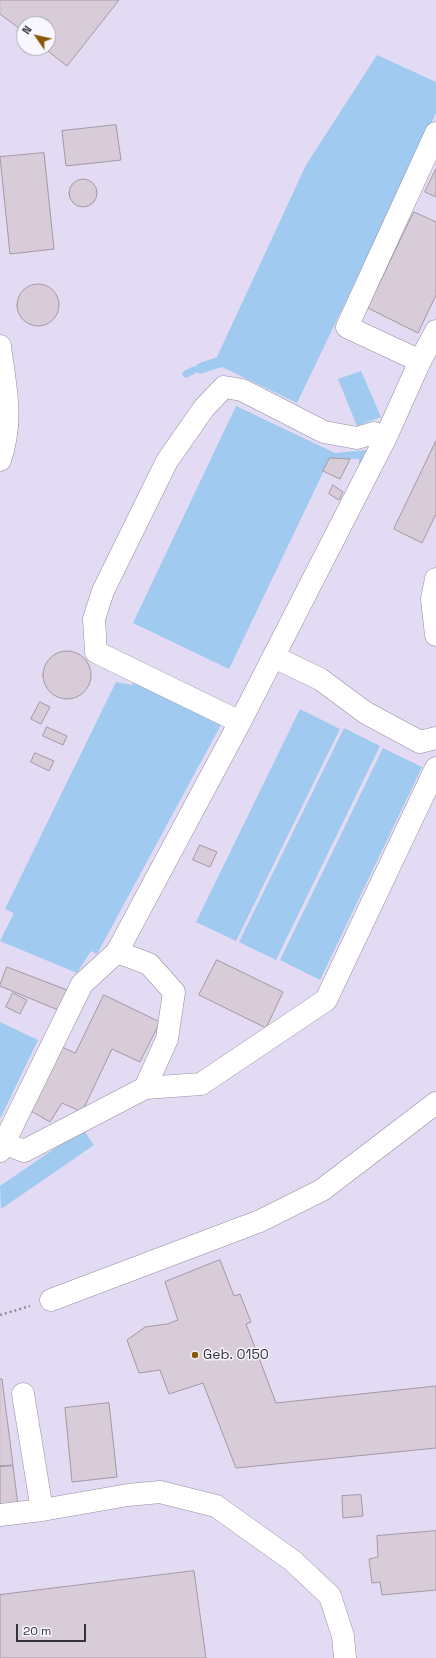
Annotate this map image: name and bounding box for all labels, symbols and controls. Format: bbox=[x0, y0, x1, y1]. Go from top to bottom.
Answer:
north arrow bbox=[16, 16, 56, 56]
text: N bbox=[19, 23, 35, 37]
place label: Geb. 0150 bbox=[203, 1347, 269, 1363]
marker: Geb. 0150 bbox=[190, 1350, 200, 1360]
scale bar bbox=[18, 1616, 88, 1642]
text: 20 m bbox=[23, 1623, 51, 1639]

